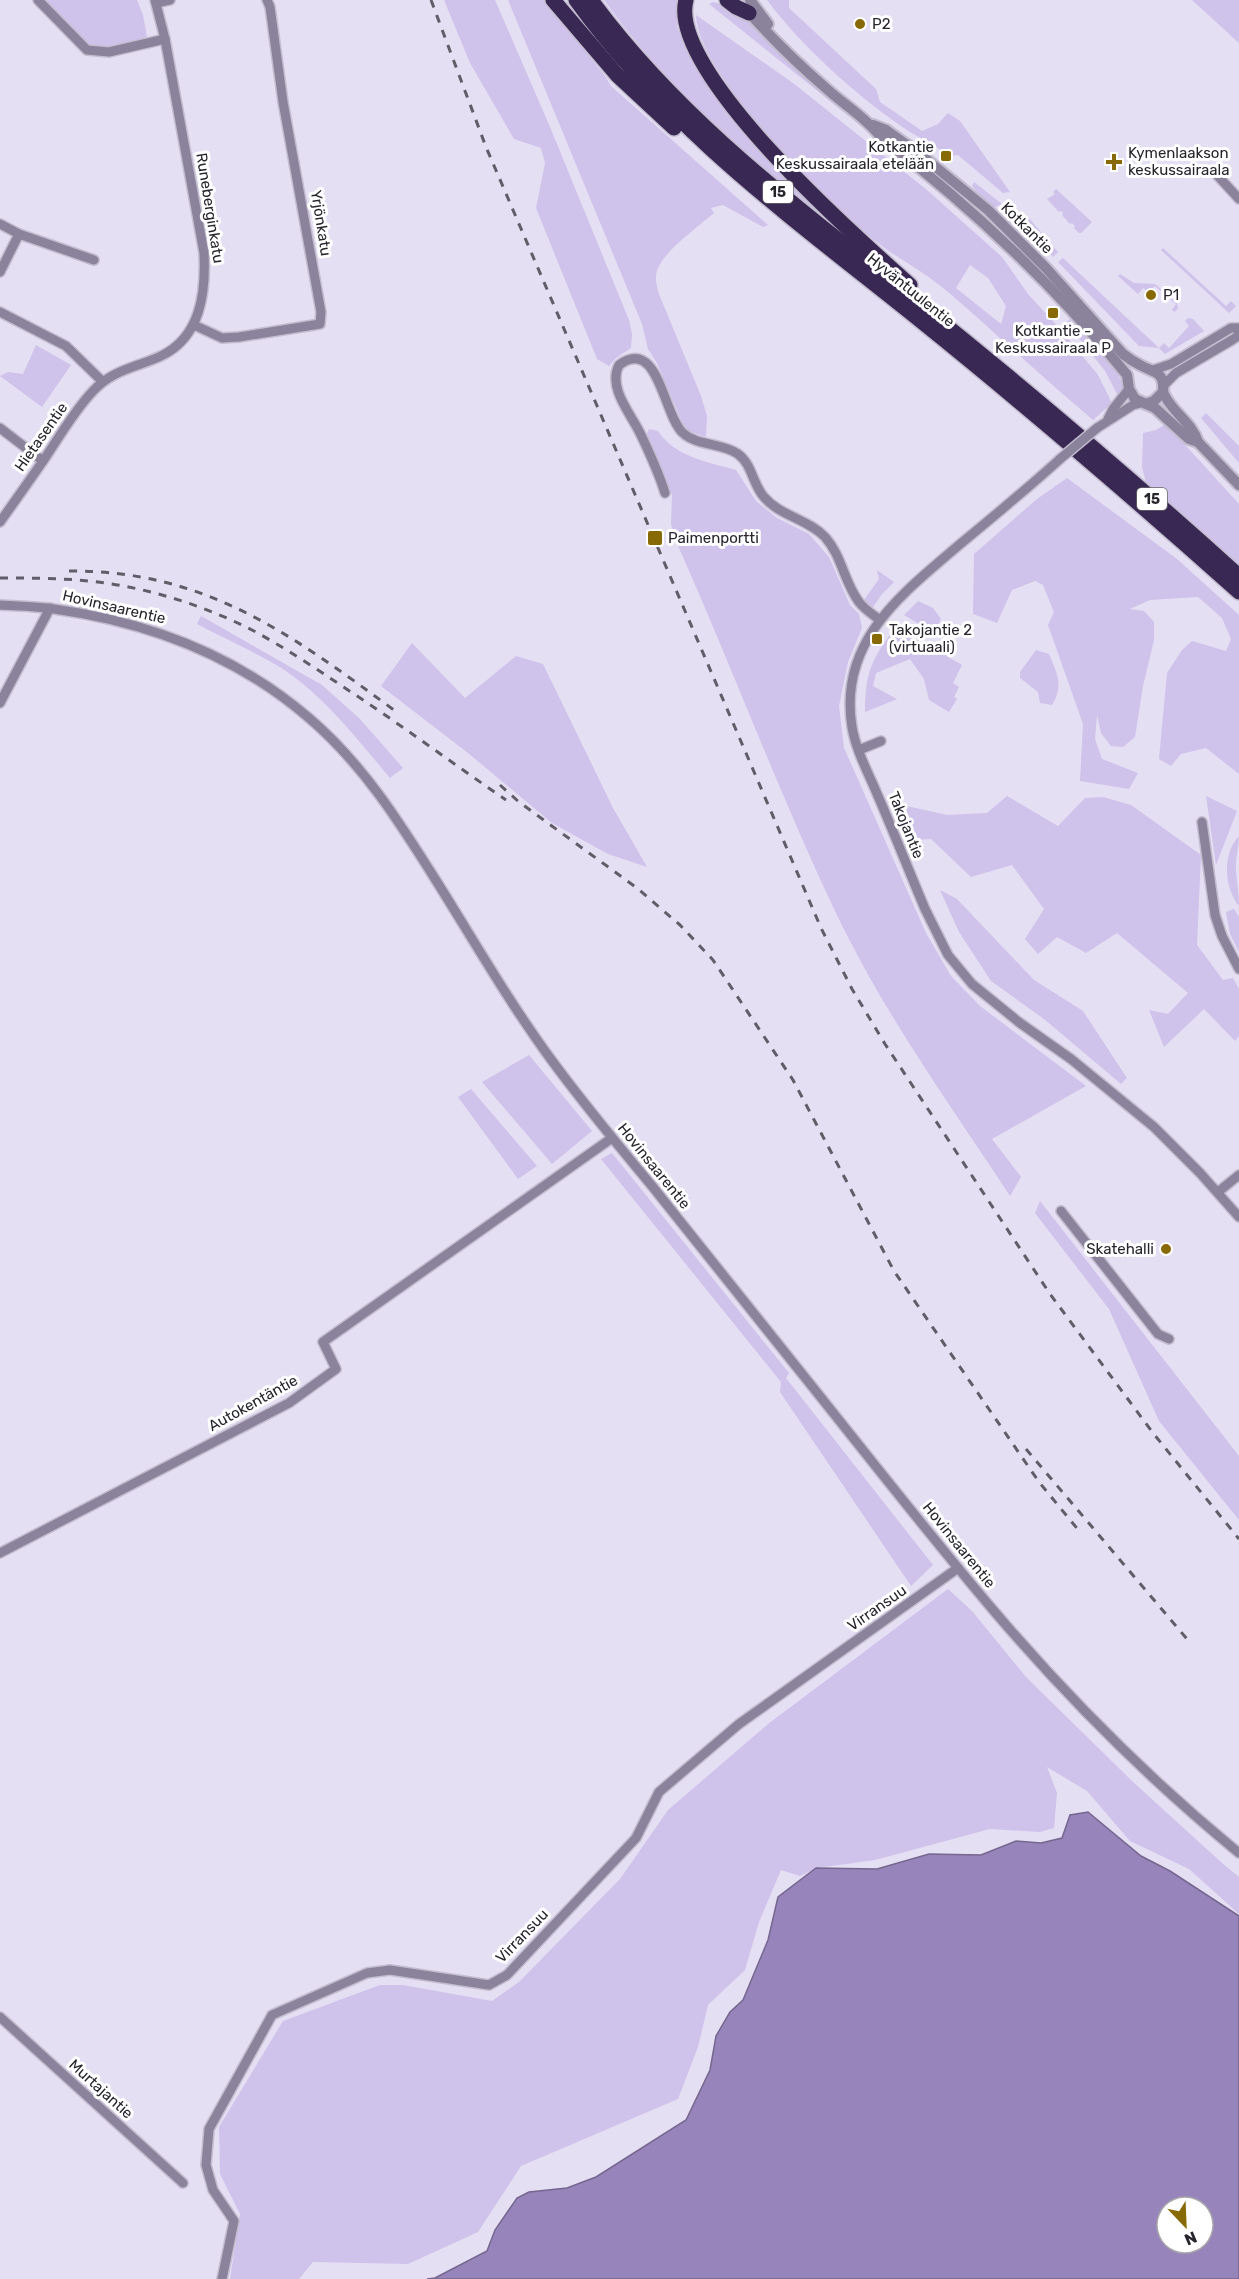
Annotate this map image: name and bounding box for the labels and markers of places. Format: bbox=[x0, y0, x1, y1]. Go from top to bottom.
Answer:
place label: P2 bbox=[872, 15, 891, 33]
marker: P2 bbox=[853, 17, 867, 31]
place label: Kotkantie Keskussairaala etelään bbox=[776, 138, 934, 173]
place label: Kymenlaakson keskussairaala bbox=[1128, 144, 1229, 179]
marker: Kotkantie Keskussairaala etelään bbox=[939, 149, 953, 163]
marker: Kymenlaakson keskussairaala bbox=[1105, 153, 1123, 171]
place label: P1 bbox=[1163, 286, 1179, 304]
marker: P1 bbox=[1144, 288, 1158, 302]
marker: Kotkantie - Keskussairaala P bbox=[1046, 306, 1060, 320]
place label: Kotkantie - Keskussairaala P bbox=[995, 322, 1111, 357]
marker: Paimenportti bbox=[646, 529, 664, 547]
place label: Paimenportti bbox=[668, 529, 759, 547]
place label: Takojantie 2 (virtuaali) bbox=[889, 621, 972, 656]
marker: Takojantie 2 (virtuaali) bbox=[870, 632, 884, 646]
place label: Skatehalli bbox=[1086, 1240, 1154, 1258]
marker: Skatehalli bbox=[1159, 1242, 1173, 1256]

